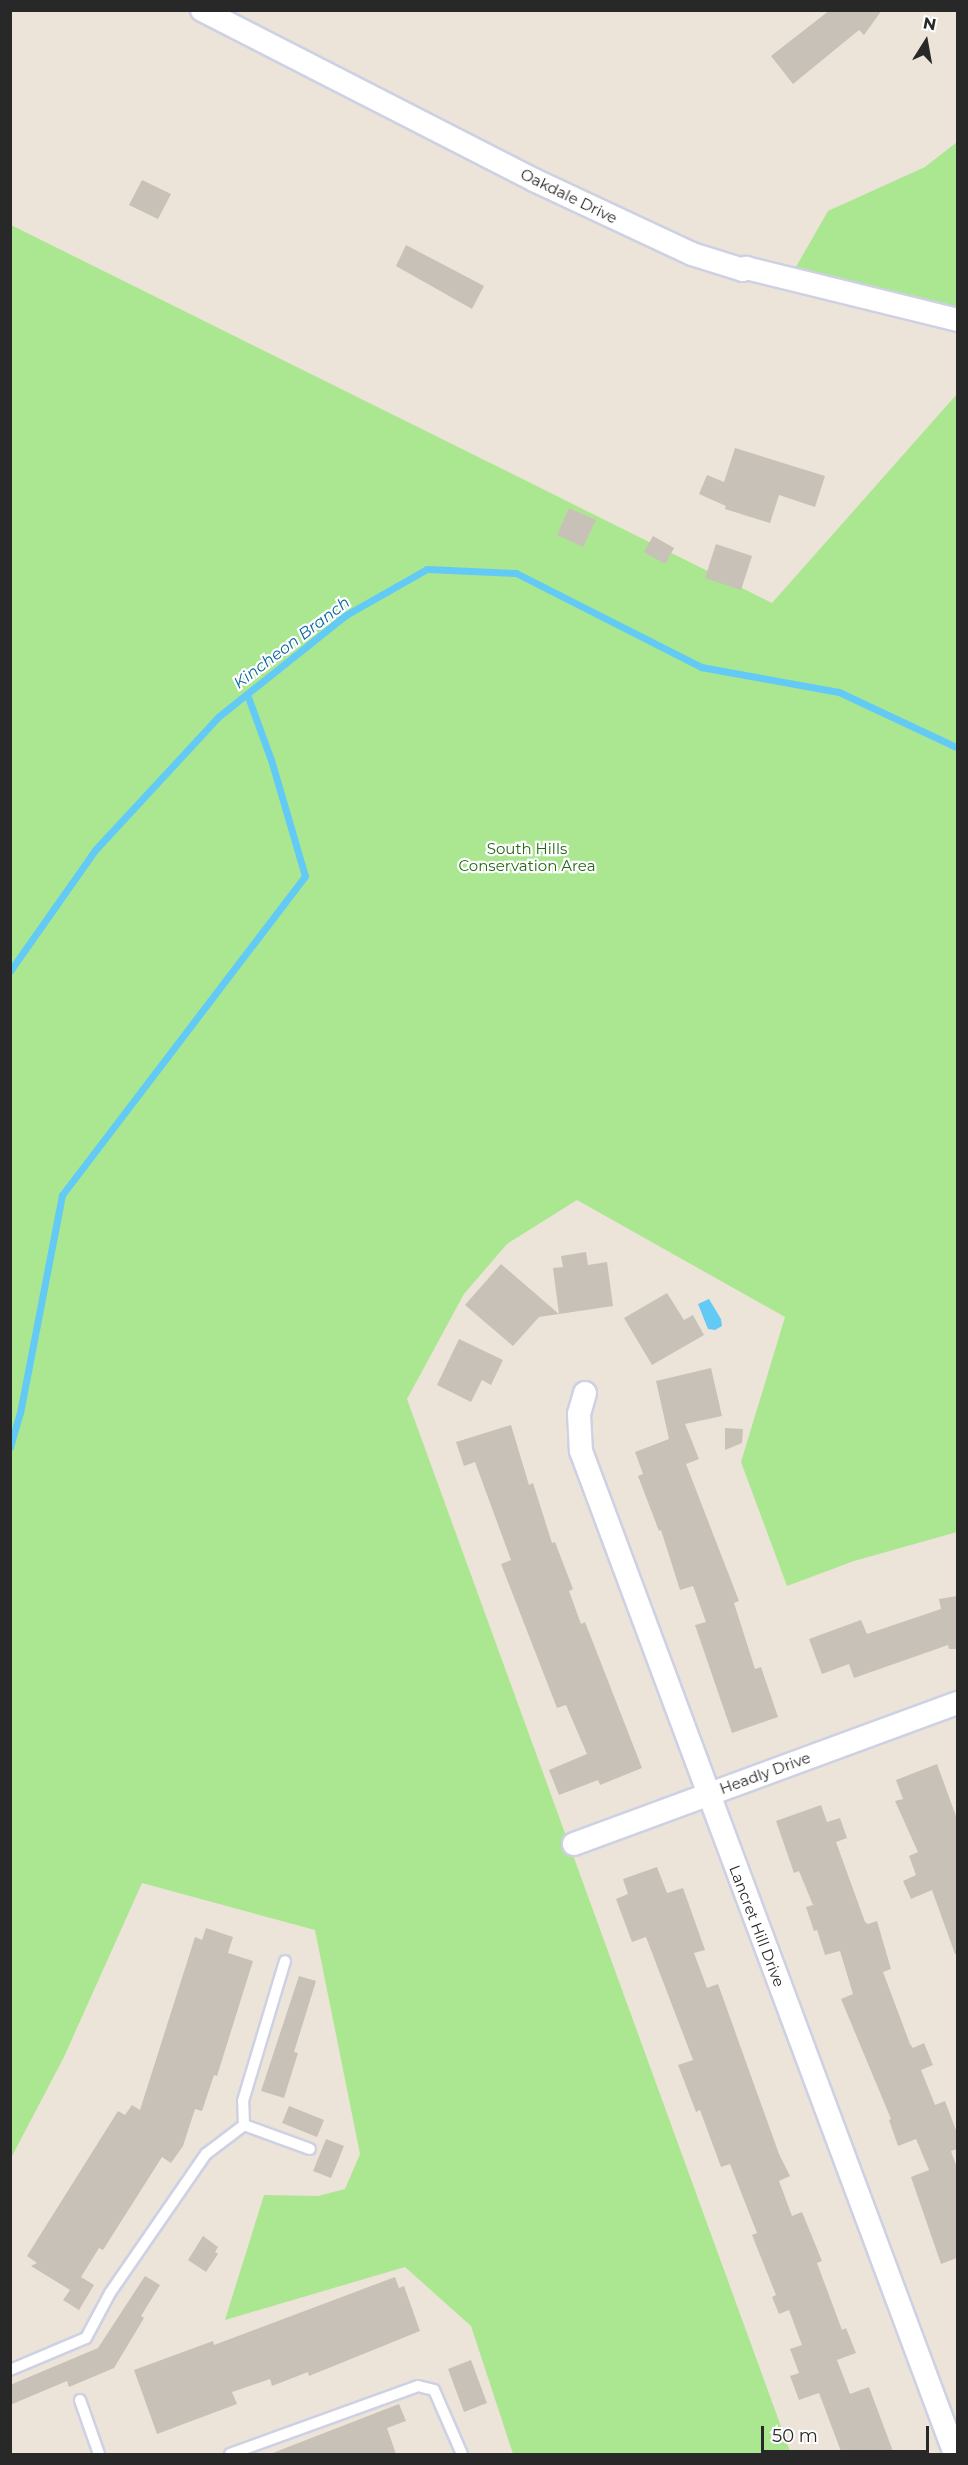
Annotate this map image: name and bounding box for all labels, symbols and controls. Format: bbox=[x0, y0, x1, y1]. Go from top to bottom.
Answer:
north arrow bbox=[896, 12, 956, 72]
text: N bbox=[921, 13, 938, 34]
street label: Oakdale Drive bbox=[518, 165, 620, 227]
water label: Kincheon Branch bbox=[230, 593, 354, 693]
park label: South Hills Conservation Area bbox=[458, 839, 596, 874]
street label: Headly Drive bbox=[717, 1748, 813, 1798]
street label: Lancret Hill Drive bbox=[726, 1863, 788, 1989]
scale bar bbox=[764, 2414, 932, 2452]
text: 50 m bbox=[772, 2425, 818, 2447]

